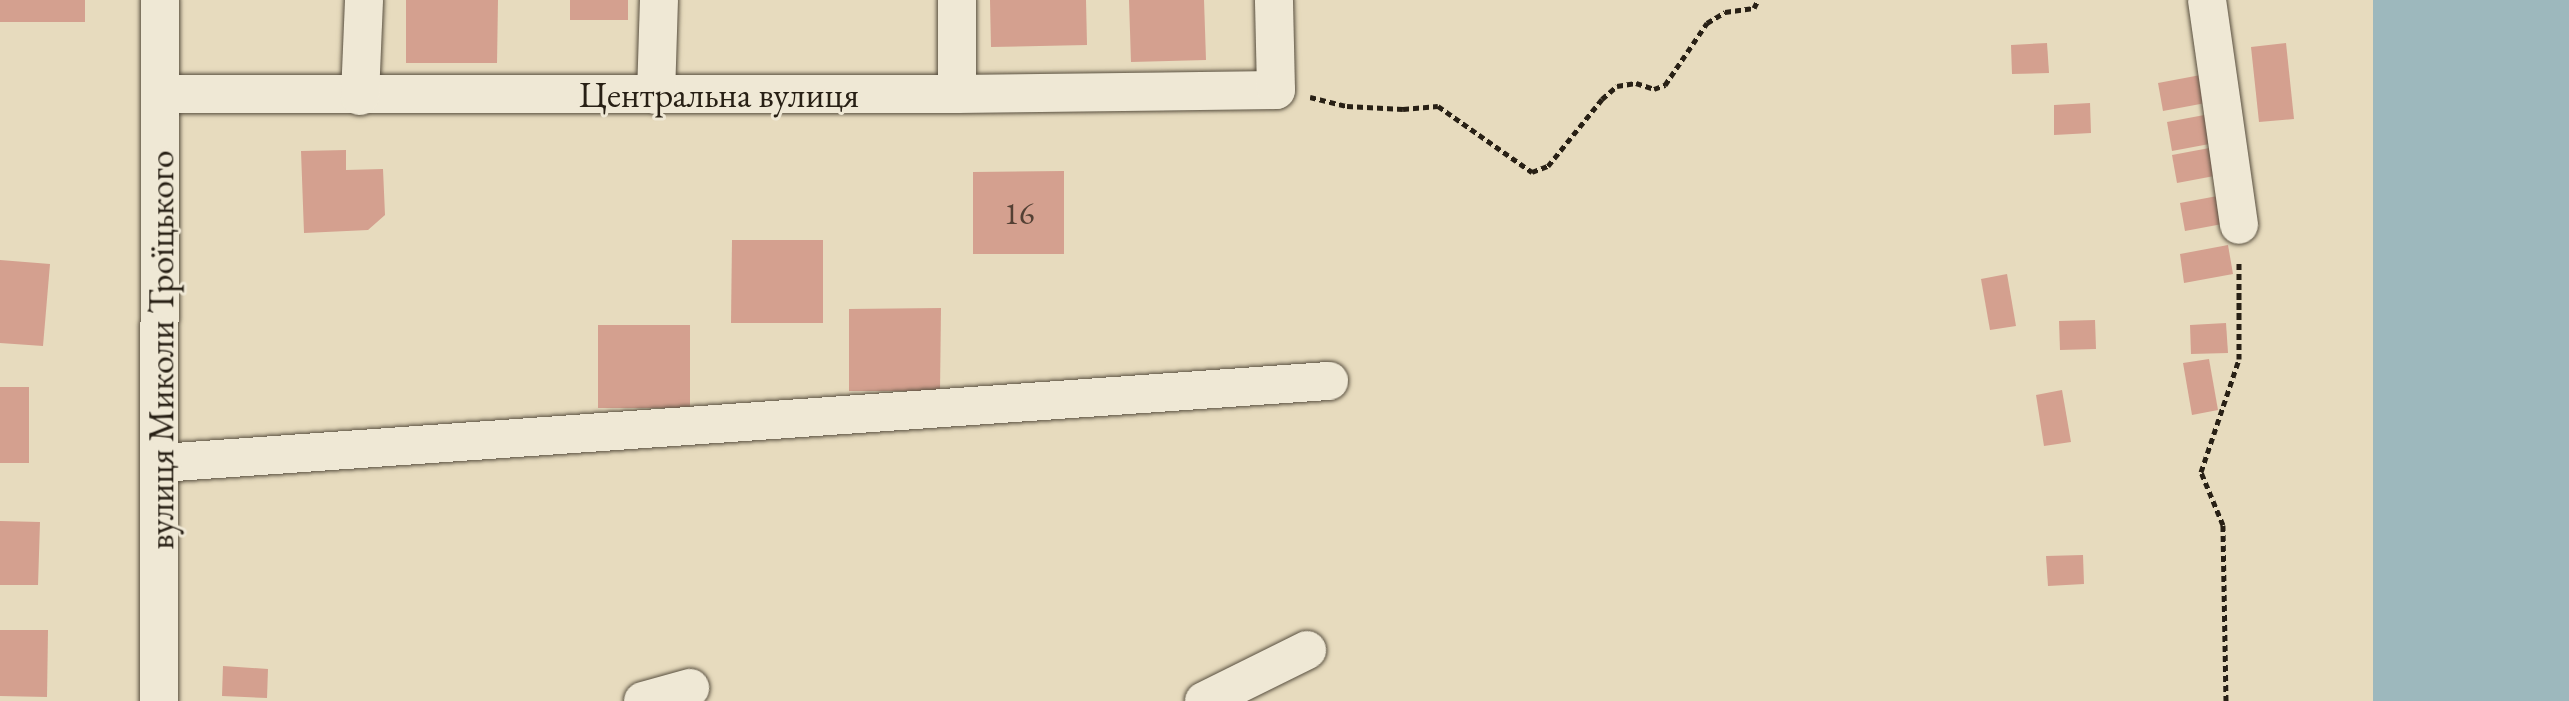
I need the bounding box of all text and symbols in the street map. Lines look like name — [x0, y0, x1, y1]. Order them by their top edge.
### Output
street label: Центральна вулиця — [579, 73, 859, 117]
street label: вулиця Миколи Троїцького — [139, 150, 183, 550]
house number: 16 — [1004, 194, 1034, 232]

